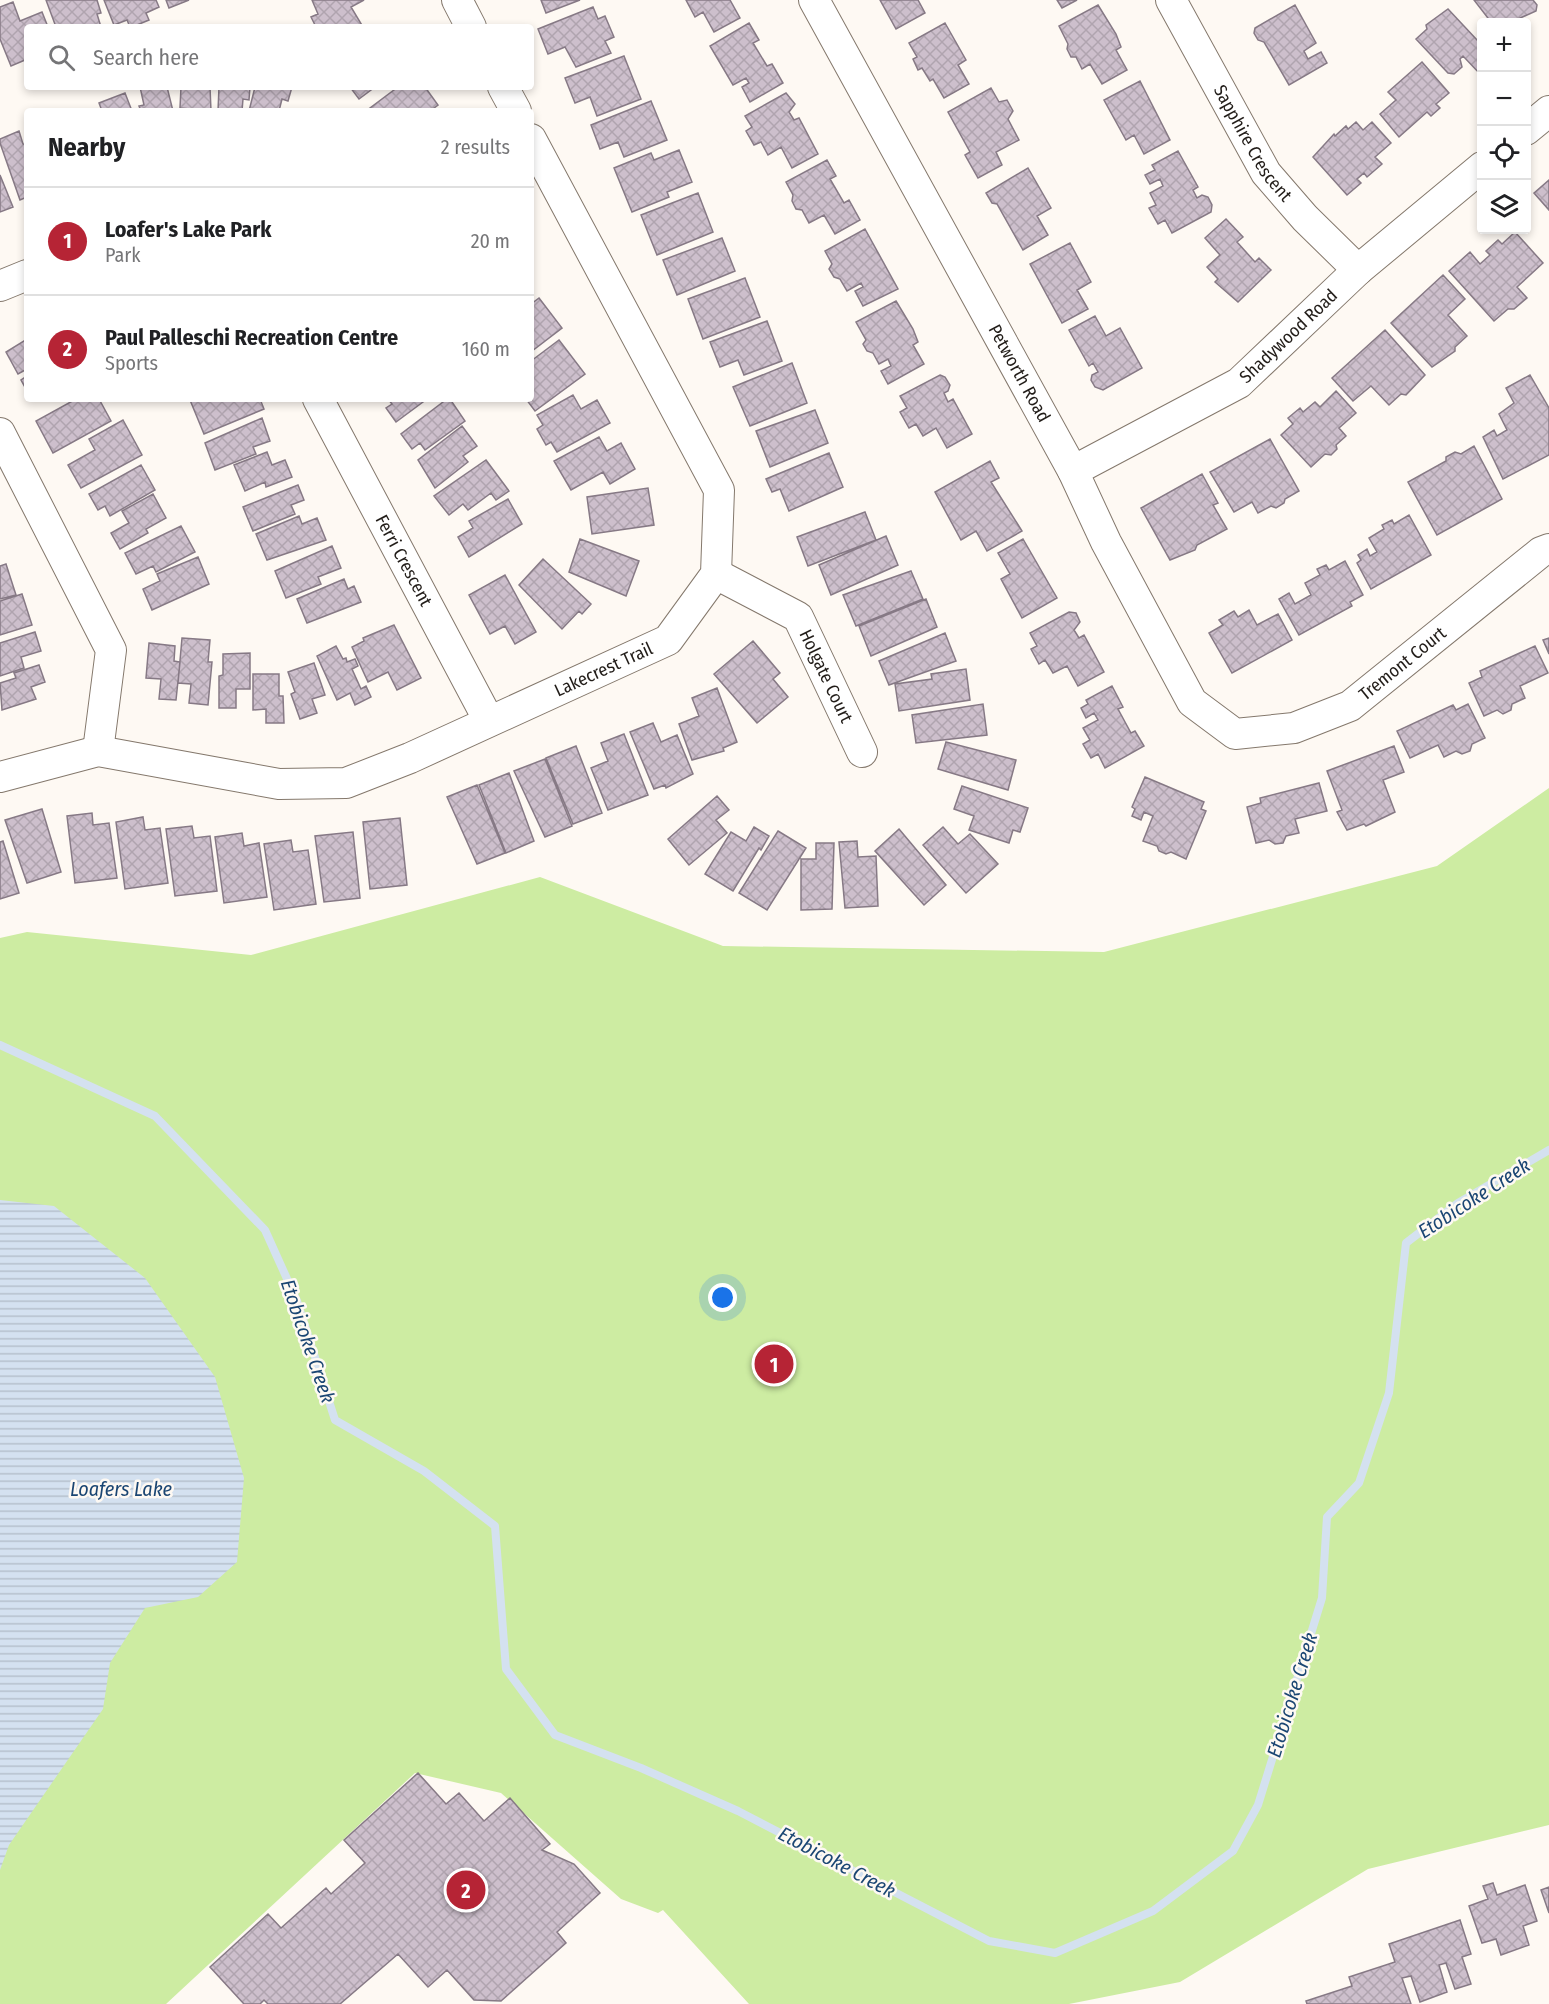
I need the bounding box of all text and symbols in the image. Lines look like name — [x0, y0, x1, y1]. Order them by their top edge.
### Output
map controls — [1477, 18, 1531, 234]
button: + — [1477, 18, 1531, 72]
search box — [24, 24, 534, 90]
icon: search — [45, 41, 78, 74]
text: Search here — [93, 44, 199, 71]
button: − — [1477, 72, 1531, 126]
street label: Sapphire Crescent — [1209, 81, 1297, 206]
button: locate — [1477, 126, 1531, 180]
text: Nearby — [48, 132, 125, 163]
text: 2 results — [441, 135, 510, 159]
button: layers — [1477, 180, 1531, 234]
text: Loafer's Lake Park — [105, 216, 271, 243]
text: 1 — [63, 229, 72, 253]
text: 20 m — [471, 229, 510, 253]
text: Park — [105, 243, 141, 267]
street label: Shadywood Road — [1235, 284, 1342, 388]
street label: Petworth Road — [984, 321, 1055, 426]
text: Paul Palleschi Recreation Centre — [105, 324, 398, 351]
text: 2 — [63, 337, 72, 361]
text: 160 m — [462, 337, 510, 361]
text: Sports — [105, 351, 158, 375]
street label: Ferri Crescent — [371, 511, 437, 610]
street label: Tremont Court — [1355, 622, 1451, 705]
street label: Holgate Court — [795, 626, 858, 726]
street label: Lakecrest Trail — [551, 637, 656, 701]
water label: Etobicoke Creek — [1413, 1153, 1535, 1243]
water label: Etobicoke Creek — [276, 1276, 340, 1406]
your location — [708, 1283, 737, 1312]
pin: 1 — [754, 1342, 794, 1386]
water label: Loafers Lake — [70, 1477, 173, 1501]
water label: Etobicoke Creek — [1262, 1630, 1322, 1760]
water label: Etobicoke Creek — [774, 1821, 900, 1903]
pin: 2 — [446, 1868, 486, 1912]

